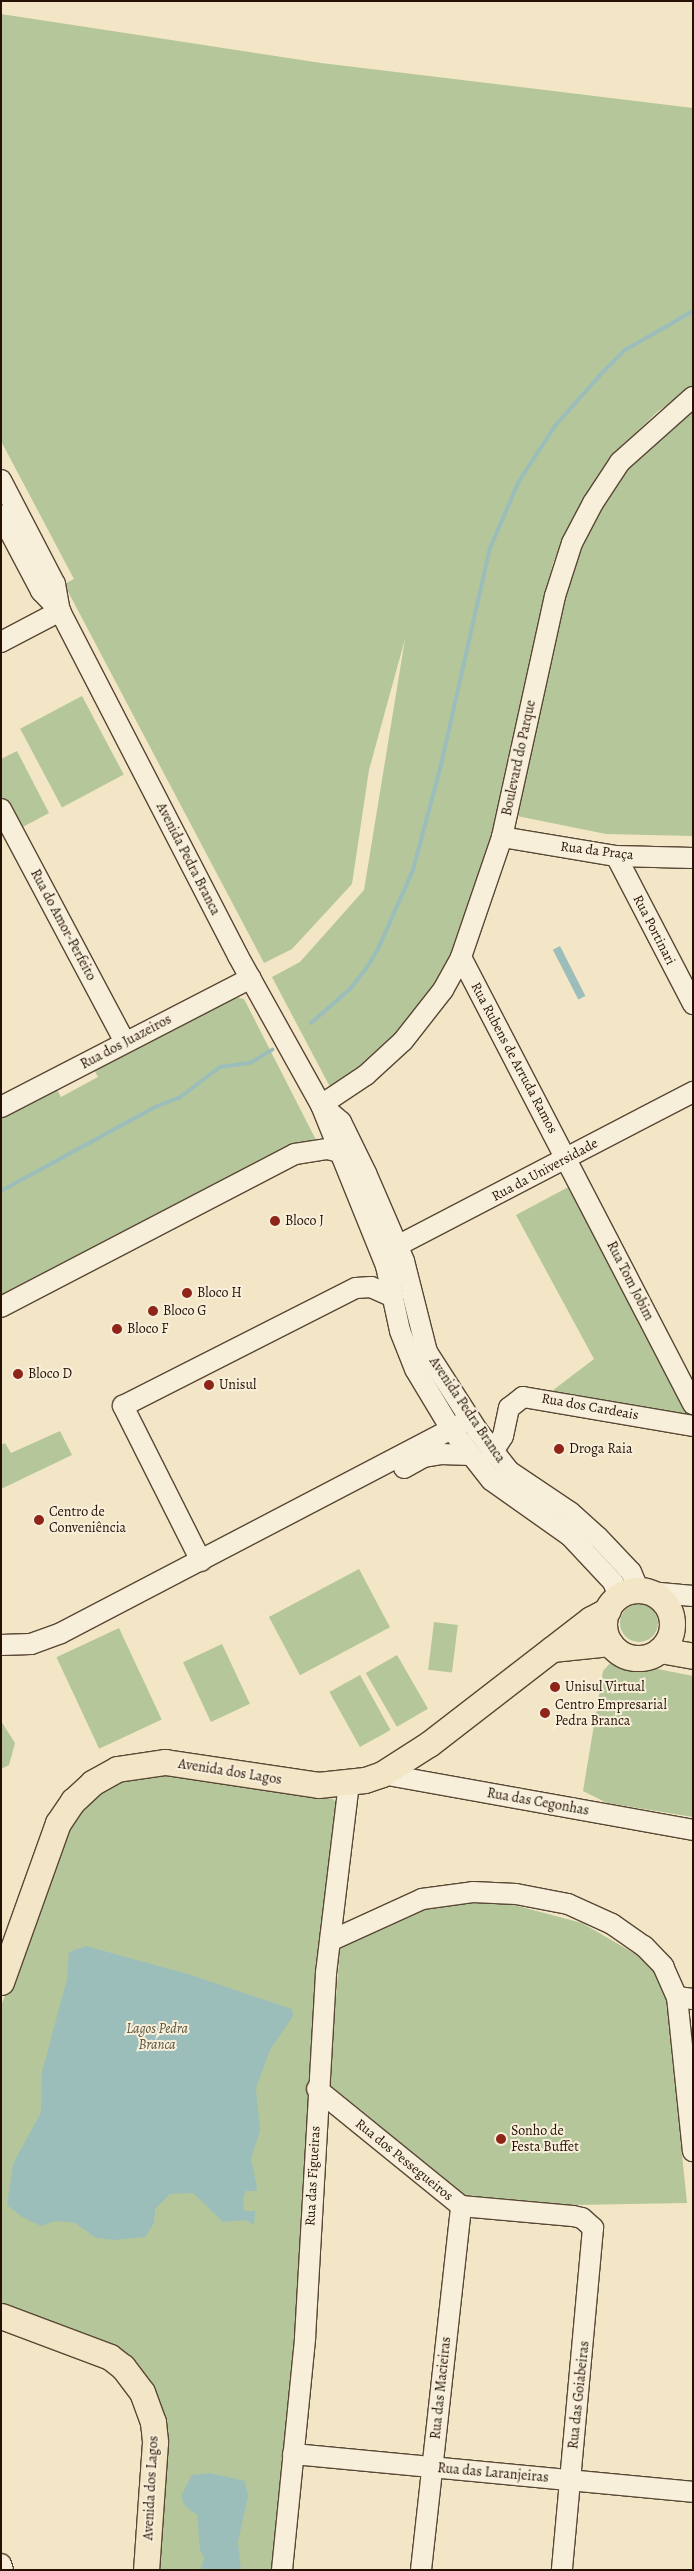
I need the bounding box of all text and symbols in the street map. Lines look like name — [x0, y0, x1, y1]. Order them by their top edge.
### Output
street label: Boulevard do Parque — [499, 699, 539, 817]
street label: Avenida Pedra Branca — [152, 800, 224, 918]
street label: Rua da Praça — [560, 838, 634, 864]
street label: Rua do Amor-Perfeito — [27, 866, 99, 984]
street label: Rua Portinari — [629, 892, 679, 968]
street label: Rua Rubens de Arruda Ramos — [467, 980, 561, 1136]
street label: Rua dos Juazeiros — [78, 1011, 174, 1073]
street label: Rua da Universidade — [489, 1135, 601, 1205]
place label: Bloco J — [285, 1213, 324, 1229]
marker: Bloco J — [269, 1215, 281, 1227]
street label: Rua Tom Jobim — [603, 1238, 657, 1324]
place label: Bloco H — [197, 1285, 242, 1301]
marker: Bloco H — [181, 1287, 193, 1299]
place label: Bloco G — [163, 1303, 207, 1319]
marker: Bloco G — [147, 1305, 159, 1317]
place label: Bloco F — [127, 1321, 168, 1337]
marker: Bloco F — [111, 1323, 123, 1335]
street label: Avenida Pedra Branca — [425, 1354, 509, 1466]
place label: Bloco D — [28, 1366, 72, 1382]
marker: Bloco D — [12, 1368, 24, 1380]
place label: Unisul — [219, 1377, 256, 1393]
marker: Unisul — [203, 1379, 215, 1391]
street label: Rua dos Cardeais — [540, 1390, 640, 1424]
place label: Droga Raia — [569, 1441, 632, 1457]
marker: Droga Raia — [553, 1443, 565, 1455]
place label: Centro de Conveniência — [49, 1504, 126, 1536]
marker: Centro de Conveniência — [33, 1514, 45, 1526]
place label: Unisul Virtual — [565, 1679, 645, 1695]
marker: Unisul Virtual — [549, 1681, 561, 1693]
place label: Centro Empresarial Pedra Branca — [555, 1697, 667, 1730]
marker: Centro Empresarial Pedra Branca — [539, 1707, 551, 1719]
street label: Avenida dos Lagos — [177, 1756, 283, 1788]
street label: Rua das Cegonhas — [486, 1785, 590, 1819]
park label: Lagos Pedra Branca — [126, 2021, 188, 2054]
street label: Rua dos Pessegueiros — [352, 2115, 456, 2205]
place label: Sonho de Festa Buffet — [511, 2123, 579, 2156]
street label: Rua das Figueiras — [302, 2125, 324, 2227]
marker: Sonho de Festa Buffet — [495, 2133, 507, 2145]
street label: Rua das Macieiras — [427, 2336, 455, 2440]
street label: Rua das Goiabeiras — [565, 2340, 593, 2450]
street label: Avenida dos Lagos — [140, 2435, 162, 2541]
street label: Rua das Laranjeiras — [437, 2460, 549, 2486]

